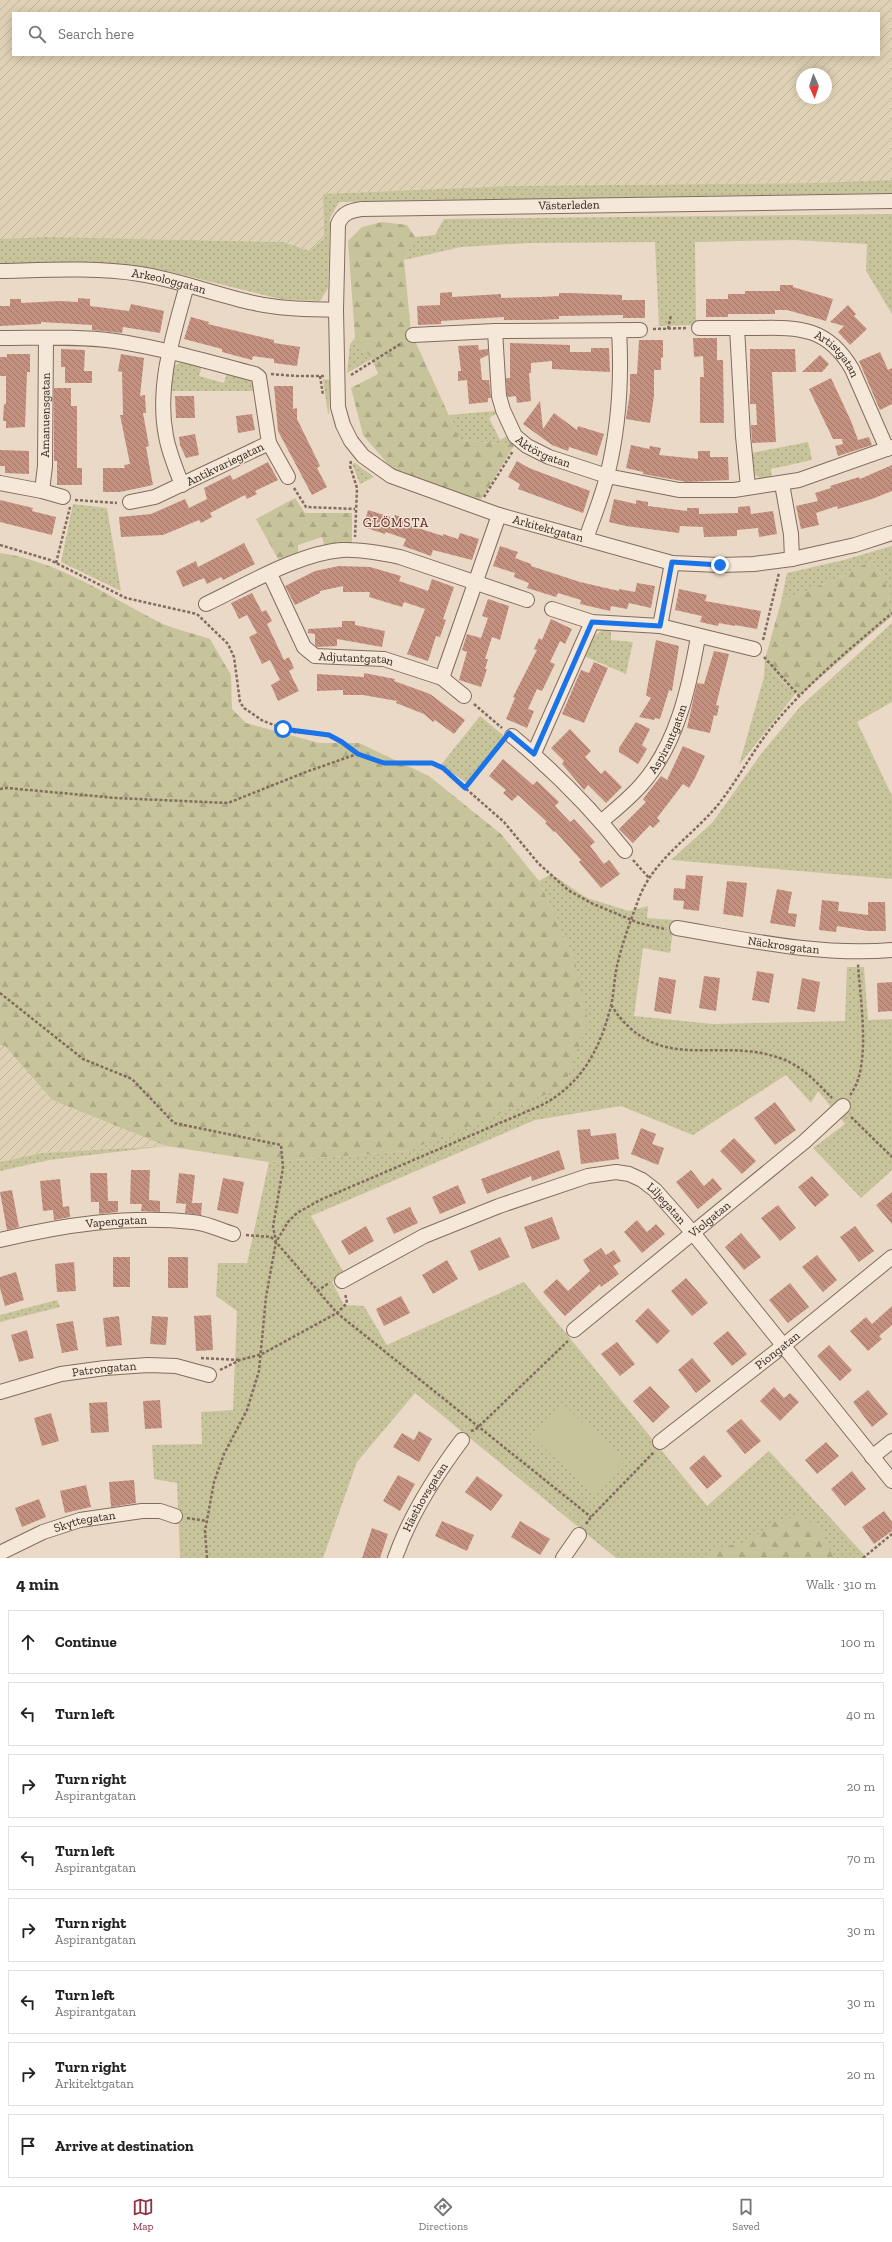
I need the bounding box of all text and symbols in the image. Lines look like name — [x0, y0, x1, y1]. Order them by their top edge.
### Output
search box — [12, 12, 880, 56]
icon: search — [26, 23, 48, 45]
text: Search here — [58, 25, 134, 43]
north arrow — [796, 68, 832, 104]
street label: Västerleden — [537, 197, 600, 213]
street label: Arkeologgatan — [131, 266, 208, 297]
street label: Artistgatan — [812, 328, 862, 380]
street label: Amanuensgatan — [38, 372, 53, 457]
street label: Aktörgatan — [513, 433, 572, 471]
street label: Antikvariegatan — [184, 439, 266, 489]
street label: Arkitektgatan — [511, 512, 585, 545]
district label: GLÖMSTA — [363, 515, 429, 530]
route end — [711, 556, 729, 574]
street label: Adjutantgatan — [318, 649, 396, 669]
street label: Aspirantgatan — [646, 703, 690, 776]
route start — [274, 720, 292, 738]
street label: Näckrosgatan — [747, 933, 820, 957]
street label: Liljegatan — [644, 1180, 689, 1227]
street label: Violgatan — [685, 1198, 733, 1241]
street label: Vapengatan — [84, 1213, 147, 1231]
street label: Piongatan — [752, 1328, 803, 1372]
street label: Patrongatan — [71, 1359, 137, 1379]
street label: Hästhovsgatan — [400, 1460, 451, 1534]
street label: Skyttegatan — [52, 1508, 116, 1535]
text: 4 min — [16, 1574, 59, 1594]
text: Walk · 310 m — [806, 1577, 876, 1592]
icon: ahead — [17, 1631, 39, 1653]
text: Continue — [55, 1633, 117, 1651]
text: 100 m — [841, 1635, 875, 1650]
icon: left — [17, 1703, 39, 1725]
text: Turn left — [55, 1705, 115, 1723]
text: 40 m — [846, 1707, 875, 1722]
text: Turn right — [55, 1770, 126, 1788]
icon: right — [17, 1775, 39, 1797]
text: 20 m — [847, 1779, 875, 1794]
text: Aspirantgatan — [55, 1788, 136, 1803]
text: Turn left — [55, 1842, 115, 1860]
icon: left — [17, 1847, 39, 1869]
text: 70 m — [847, 1851, 875, 1866]
text: Aspirantgatan — [55, 1860, 136, 1875]
text: Turn right — [55, 1914, 126, 1932]
icon: right — [17, 1919, 39, 1941]
text: 30 m — [847, 1923, 875, 1938]
text: Aspirantgatan — [55, 1932, 136, 1947]
text: Turn left — [55, 1986, 115, 2004]
icon: left — [17, 1991, 39, 2013]
text: 30 m — [847, 1995, 875, 2010]
text: Aspirantgatan — [55, 2004, 136, 2019]
text: Turn right — [55, 2058, 126, 2076]
icon: right — [17, 2063, 39, 2085]
text: 20 m — [847, 2067, 875, 2082]
text: Arkitektgatan — [55, 2076, 134, 2091]
icon: arrive — [17, 2135, 39, 2157]
text: Arrive at destination — [55, 2137, 194, 2155]
tab: Map — [132, 2196, 154, 2233]
tab: Directions — [418, 2196, 468, 2233]
tab: Saved — [732, 2196, 760, 2233]

